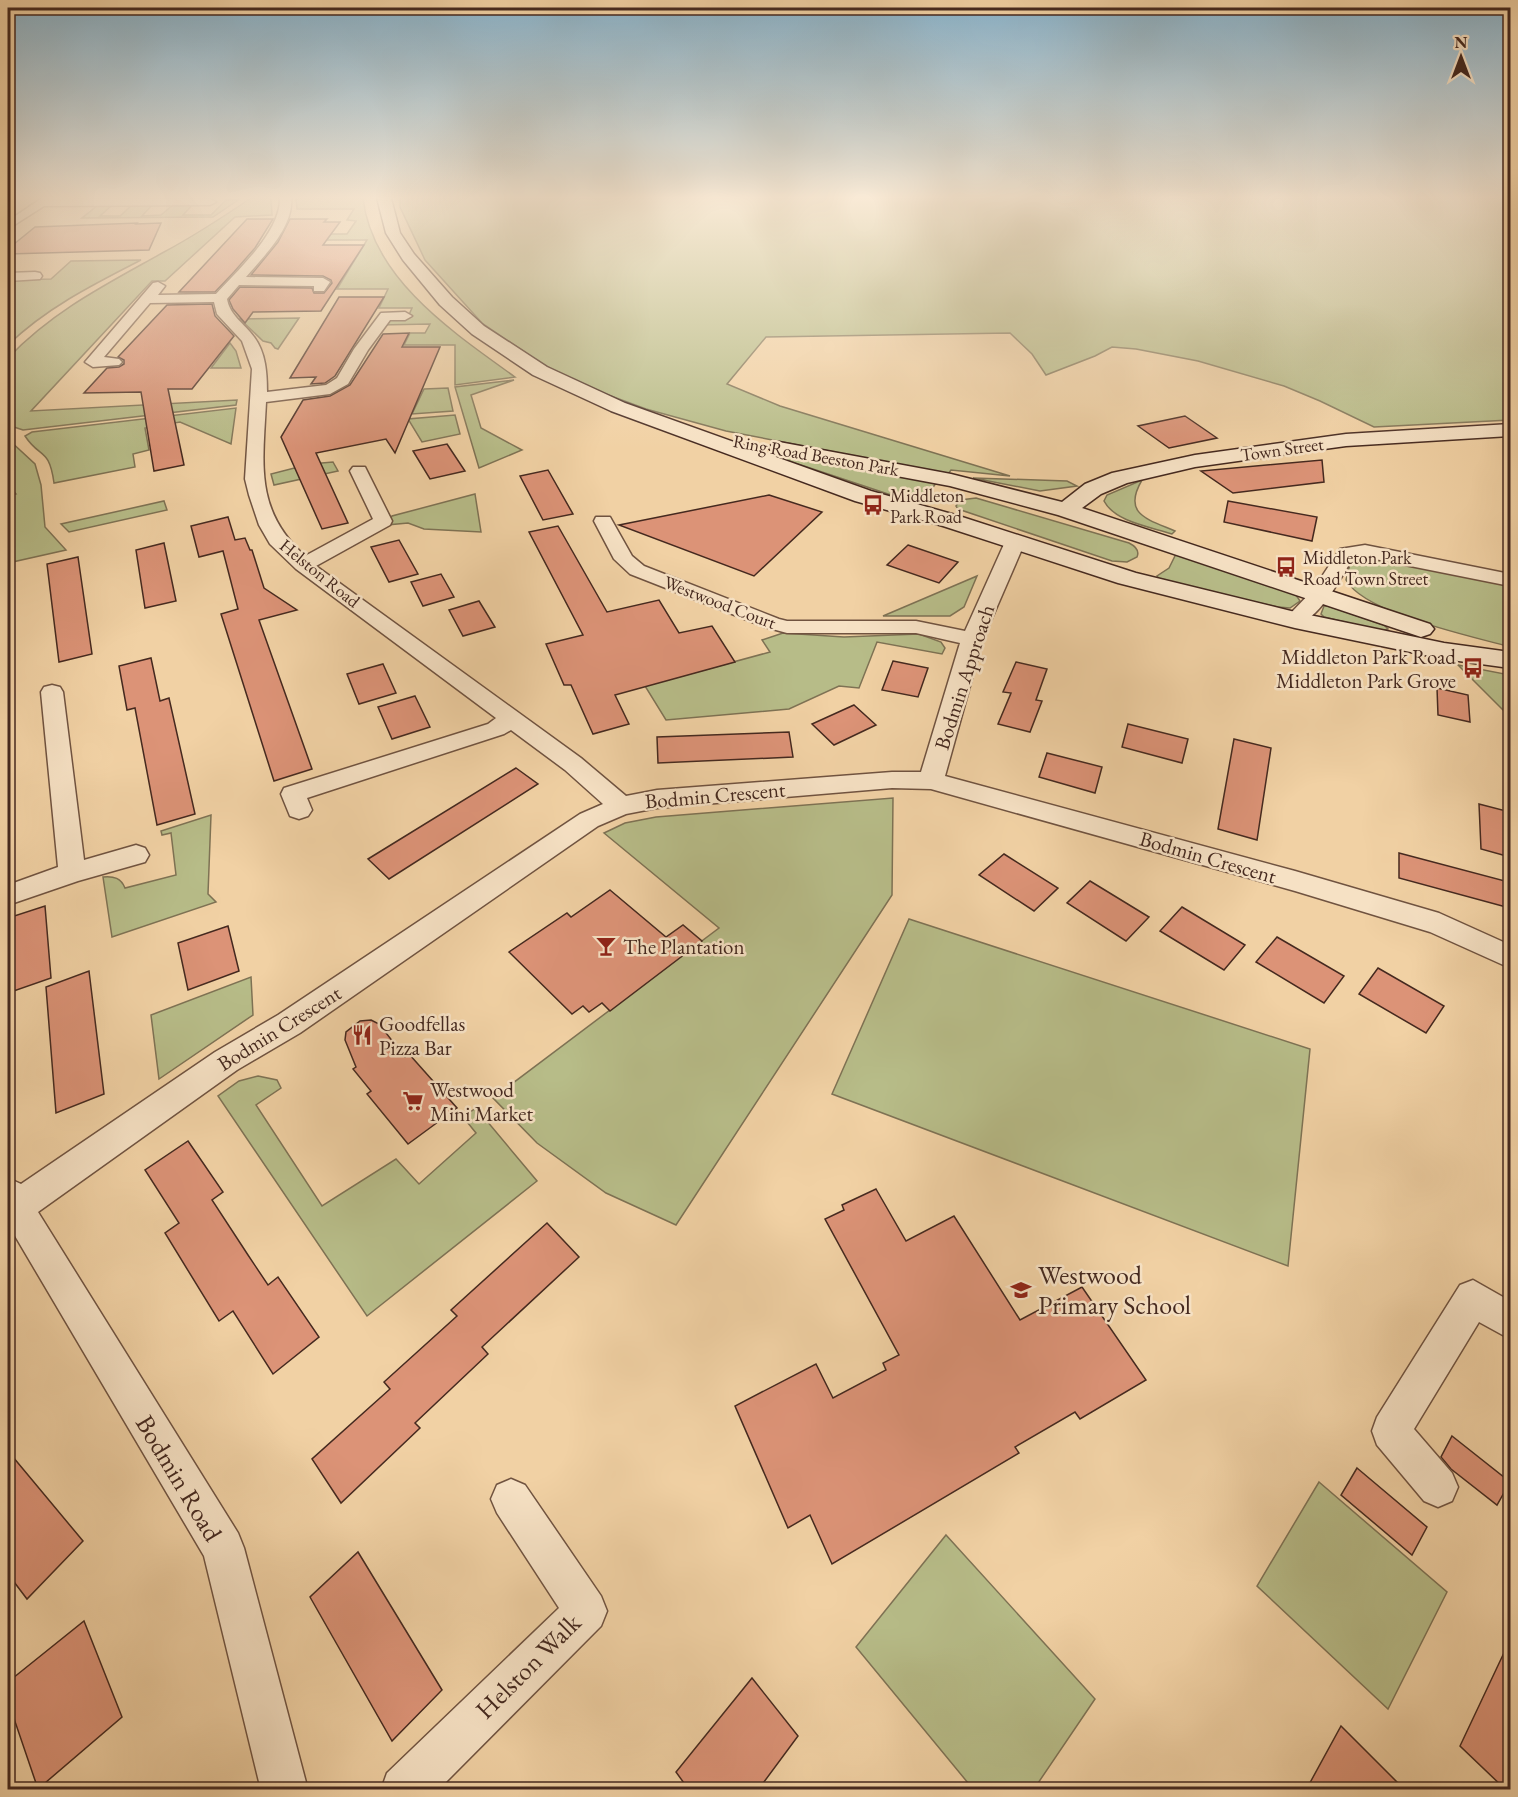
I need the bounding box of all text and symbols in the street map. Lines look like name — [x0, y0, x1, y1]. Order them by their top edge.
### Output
north arrow — [1431, 27, 1491, 87]
text: N — [1455, 32, 1468, 53]
street label: Ring Road Beeston Park — [731, 429, 901, 481]
street label: Town Street — [1239, 432, 1325, 466]
place label: Middleton Park Road — [890, 484, 965, 528]
bus stop icon: Middleton Park Road — [861, 493, 885, 517]
street label: Helston Road — [275, 534, 366, 613]
place label: Middleton Park Road Town Street — [1303, 546, 1428, 590]
bus stop icon: Middleton Park Road Town Street — [1274, 555, 1298, 579]
street label: Westwood Court — [661, 570, 780, 634]
street label: Bodmin Approach — [928, 601, 1000, 753]
place label: Middleton Park Road Middleton Park Grove — [1276, 643, 1456, 694]
bus stop icon: Middleton Park Road Middleton Park Grove — [1461, 656, 1485, 680]
street label: Bodmin Crescent — [644, 775, 787, 815]
street label: Bodmin Crescent — [1137, 825, 1280, 890]
place label: The Plantation — [623, 933, 745, 960]
bar icon: The Plantation — [594, 934, 618, 958]
street label: Bodmin Crescent — [212, 979, 346, 1077]
place label: Goodfellas Pizza Bar — [379, 1010, 466, 1061]
restaurant icon: Goodfellas Pizza Bar — [350, 1023, 374, 1047]
place label: Westwood Mini Market — [430, 1076, 533, 1127]
supermarket icon: Westwood Mini Market — [401, 1089, 425, 1113]
place label: Westwood Primary School — [1038, 1258, 1191, 1322]
school or university icon: Westwood Primary School — [1009, 1278, 1033, 1302]
street label: Bodmin Road — [128, 1409, 230, 1548]
street label: Helston Walk — [468, 1605, 589, 1726]

